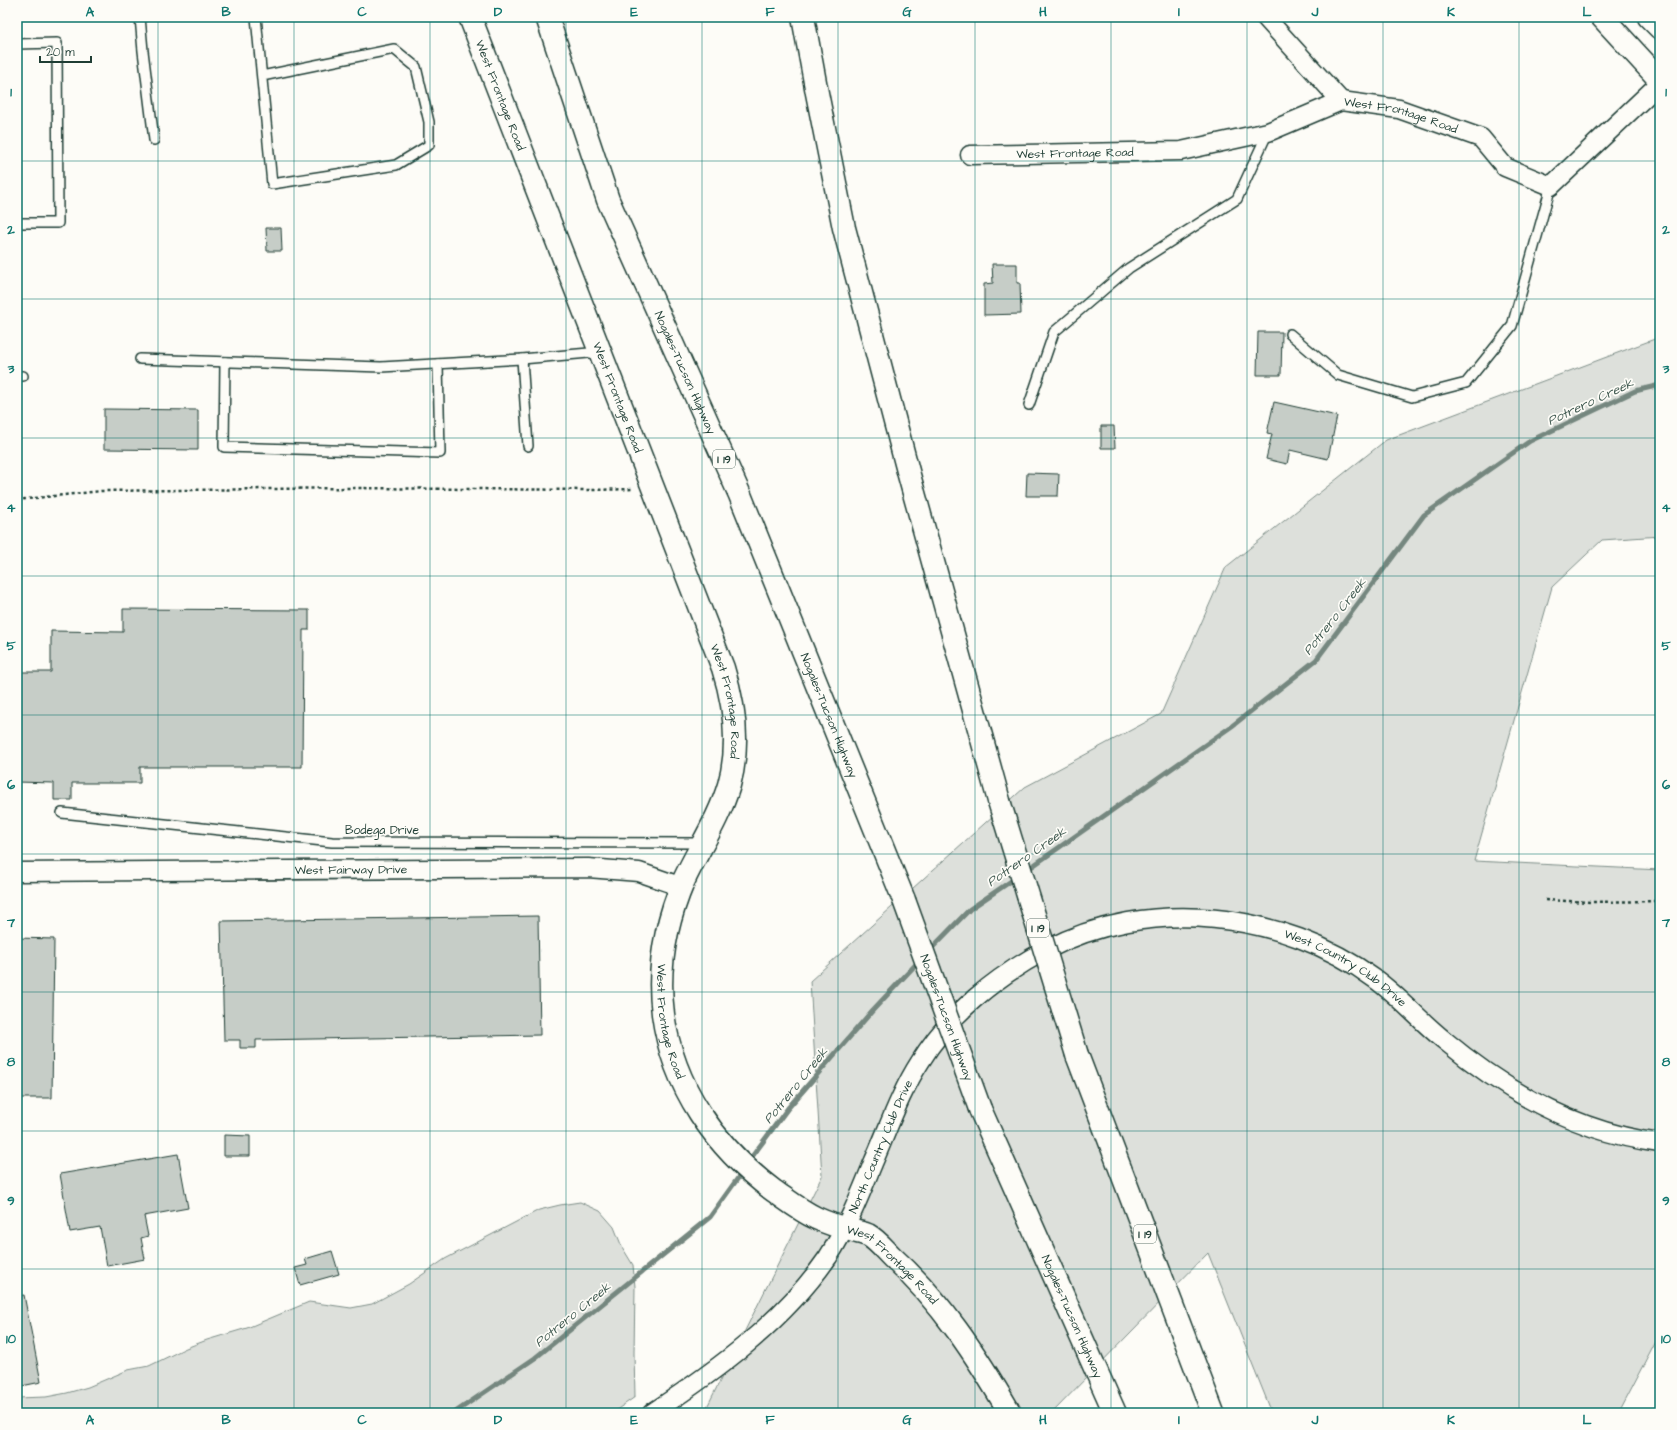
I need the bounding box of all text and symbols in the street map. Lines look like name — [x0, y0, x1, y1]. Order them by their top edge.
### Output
text: A — [86, 3, 95, 21]
text: B — [221, 3, 231, 21]
text: C — [357, 3, 367, 21]
text: D — [494, 3, 503, 21]
text: E — [630, 3, 638, 21]
text: F — [765, 3, 775, 21]
text: G — [902, 3, 912, 21]
text: H — [1039, 3, 1047, 21]
text: I — [1178, 3, 1180, 21]
text: J — [1311, 3, 1319, 21]
text: K — [1447, 3, 1455, 21]
text: L — [1582, 3, 1592, 21]
scale bar — [40, 38, 91, 64]
street label: West Frontage Road — [471, 38, 529, 153]
text: 20 m — [46, 44, 75, 61]
text: 1 — [10, 83, 12, 101]
text: 1 — [1665, 83, 1667, 101]
street label: West Frontage Road — [1343, 93, 1460, 138]
street label: West Frontage Road — [1016, 144, 1134, 163]
text: 2 — [6, 221, 15, 239]
text: 2 — [1661, 221, 1670, 239]
street label: Nogales–Tucson Highway — [650, 309, 720, 438]
street label: West Frontage Road — [588, 340, 646, 455]
text: 3 — [7, 360, 15, 378]
text: 3 — [1662, 360, 1670, 378]
water label: Potrero Creek — [1544, 374, 1637, 430]
road number: I 19 — [713, 450, 735, 468]
text: 4 — [7, 499, 16, 517]
text: 4 — [1662, 499, 1671, 517]
water label: Potrero Creek — [1299, 574, 1371, 659]
text: 5 — [6, 637, 16, 655]
text: 5 — [1661, 637, 1671, 655]
street label: West Frontage Road — [706, 642, 743, 760]
street label: Nogales–Tucson Highway — [796, 651, 862, 781]
text: 6 — [7, 776, 16, 794]
text: 6 — [1662, 776, 1671, 794]
street label: Bodega Drive — [345, 822, 419, 840]
water label: Potrero Creek — [983, 822, 1071, 891]
street label: West Fairway Drive — [295, 861, 408, 880]
text: 7 — [6, 914, 16, 932]
text: 7 — [1661, 914, 1671, 932]
road number: I 19 — [1027, 919, 1049, 937]
street label: West Country Club Drive — [1282, 926, 1411, 1011]
street label: Nogales–Tucson Highway — [916, 952, 977, 1084]
street label: West Frontage Road — [652, 963, 688, 1082]
water label: Potrero Creek — [759, 1043, 833, 1128]
text: 8 — [7, 1053, 16, 1071]
text: 8 — [1662, 1053, 1671, 1071]
street label: North Country Club Drive — [845, 1077, 917, 1216]
text: 9 — [7, 1192, 15, 1210]
text: 9 — [1662, 1192, 1670, 1210]
street label: West Frontage Road — [844, 1221, 942, 1308]
road number: I 19 — [1134, 1225, 1156, 1243]
street label: Nogales–Tucson Highway — [1037, 1252, 1107, 1382]
water label: Potrero Creek — [531, 1278, 615, 1351]
text: 10 — [6, 1330, 17, 1348]
text: 10 — [1661, 1330, 1672, 1348]
text: A — [86, 1411, 95, 1429]
text: B — [221, 1411, 231, 1429]
text: C — [357, 1411, 367, 1429]
text: D — [494, 1411, 503, 1429]
text: E — [630, 1411, 638, 1429]
text: F — [765, 1411, 775, 1429]
text: G — [902, 1411, 912, 1429]
text: H — [1039, 1411, 1047, 1429]
text: I — [1178, 1411, 1180, 1429]
text: J — [1311, 1411, 1319, 1429]
text: K — [1447, 1411, 1455, 1429]
text: L — [1582, 1411, 1592, 1429]

